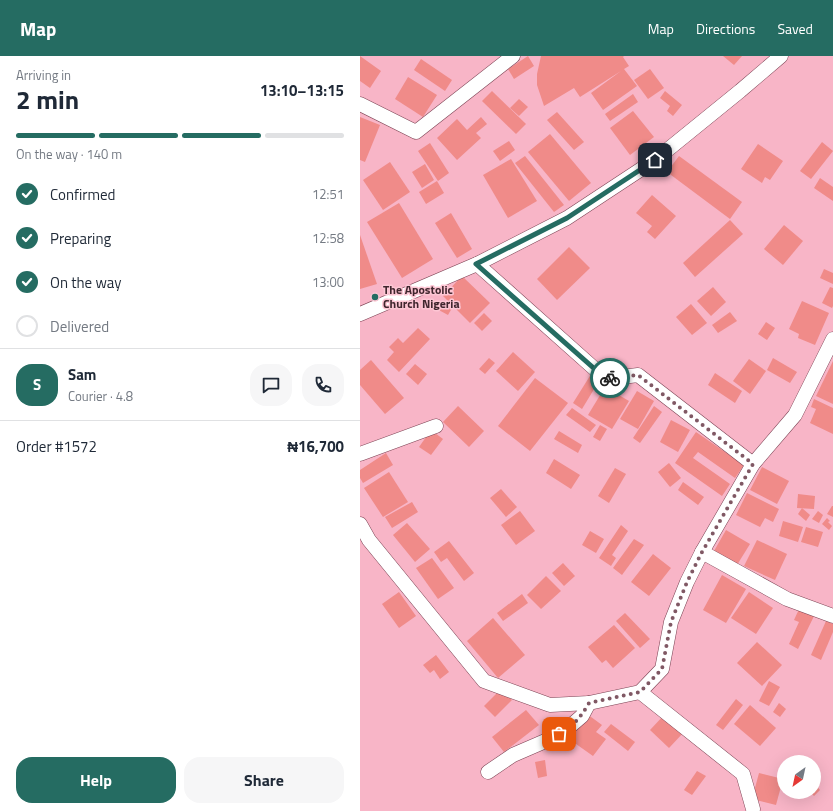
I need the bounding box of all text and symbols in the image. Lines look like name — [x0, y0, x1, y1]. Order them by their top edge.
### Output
text: Map — [20, 14, 56, 43]
text: Map — [648, 18, 674, 39]
text: Directions — [696, 18, 755, 39]
text: Saved — [777, 18, 813, 39]
text: Arriving in — [16, 65, 71, 85]
text: 13:10–13:15 — [260, 79, 344, 102]
text: 2 min — [16, 80, 79, 119]
pin — [638, 143, 672, 177]
text: On the way · 140 m — [16, 144, 122, 164]
icon: home — [644, 149, 666, 171]
icon: check — [16, 183, 38, 205]
text: Confirmed — [50, 183, 115, 206]
text: 12:51 — [312, 184, 344, 204]
icon: check — [16, 227, 38, 249]
text: Preparing — [50, 227, 111, 250]
text: 12:58 — [312, 228, 344, 248]
icon: check — [16, 271, 38, 293]
text: On the way — [50, 271, 122, 294]
text: 13:00 — [312, 272, 344, 292]
place label: The Apostolic Church Nigeria — [383, 280, 460, 313]
marker: The Apostolic Church Nigeria — [370, 292, 380, 302]
text: Delivered — [50, 315, 109, 338]
courier — [590, 358, 630, 398]
text: Sam — [68, 363, 96, 386]
button: chat — [250, 364, 292, 406]
button: phone — [302, 364, 344, 406]
icon: bike — [599, 367, 621, 389]
text: S — [33, 373, 41, 396]
text: Courier · 4.8 — [68, 386, 133, 406]
text: Order #1572 — [16, 435, 97, 458]
text: ₦16,700 — [287, 435, 344, 458]
pin — [542, 717, 576, 751]
icon: bag — [548, 723, 570, 745]
north arrow — [777, 755, 821, 799]
map controls — [777, 755, 821, 799]
button: Help — [16, 757, 176, 803]
button: Share — [184, 757, 344, 803]

